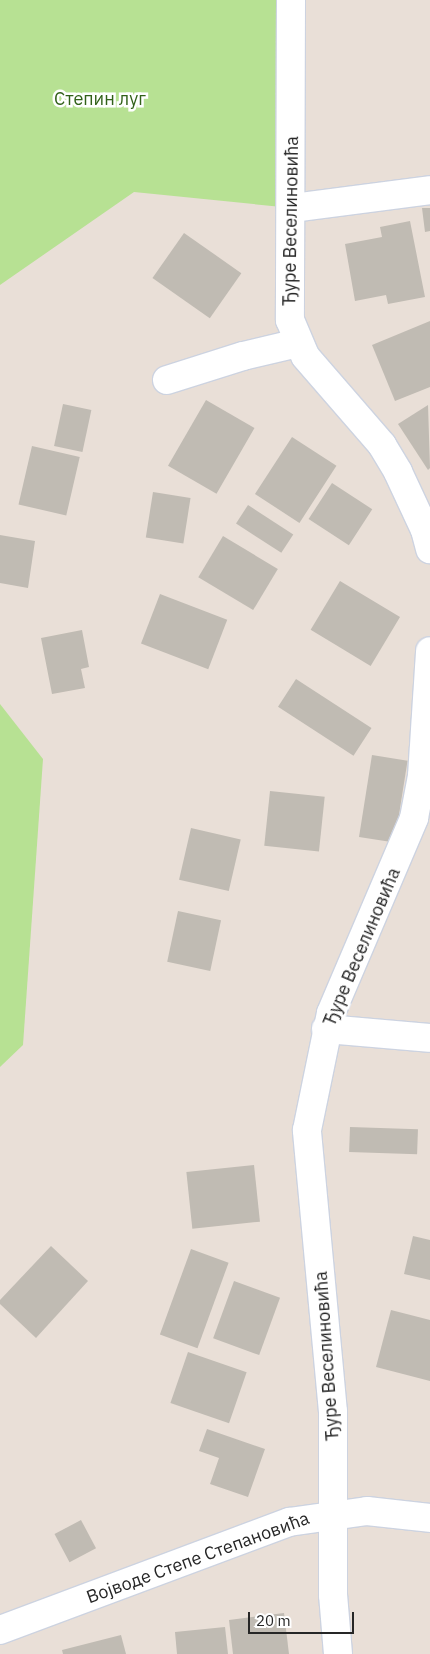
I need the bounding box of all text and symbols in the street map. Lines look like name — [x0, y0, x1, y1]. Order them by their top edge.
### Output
park label: Степин луг — [54, 88, 146, 110]
street label: Ђуре Веселиновића — [279, 136, 303, 306]
street label: Ђуре Веселиновића — [319, 865, 405, 1029]
street label: Ђуре Веселиновића — [310, 1271, 344, 1441]
street label: Војводе Степе Степановића — [84, 1508, 312, 1608]
scale bar — [250, 1602, 356, 1634]
text: 20 m — [256, 1611, 291, 1630]

